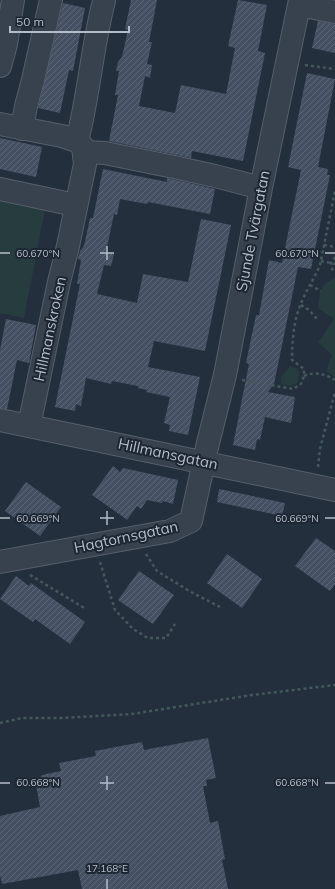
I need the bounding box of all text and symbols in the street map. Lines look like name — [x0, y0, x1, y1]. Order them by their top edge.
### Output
scale bar — [10, 8, 129, 34]
text: 50 m — [16, 14, 44, 29]
street label: Sjunde Tvärgatan — [231, 169, 274, 293]
text: 60.670°N — [16, 247, 60, 260]
text: 60.670°N — [275, 247, 319, 260]
street label: Hillmanskroken — [29, 275, 70, 383]
street label: Hillmansgatan — [116, 434, 220, 473]
text: 60.669°N — [16, 512, 60, 525]
text: 60.669°N — [275, 512, 319, 525]
street label: Hagtornsgatan — [72, 516, 180, 557]
text: 60.668°N — [16, 776, 60, 789]
text: 60.668°N — [275, 776, 319, 789]
text: 17.168°E — [86, 862, 128, 875]

